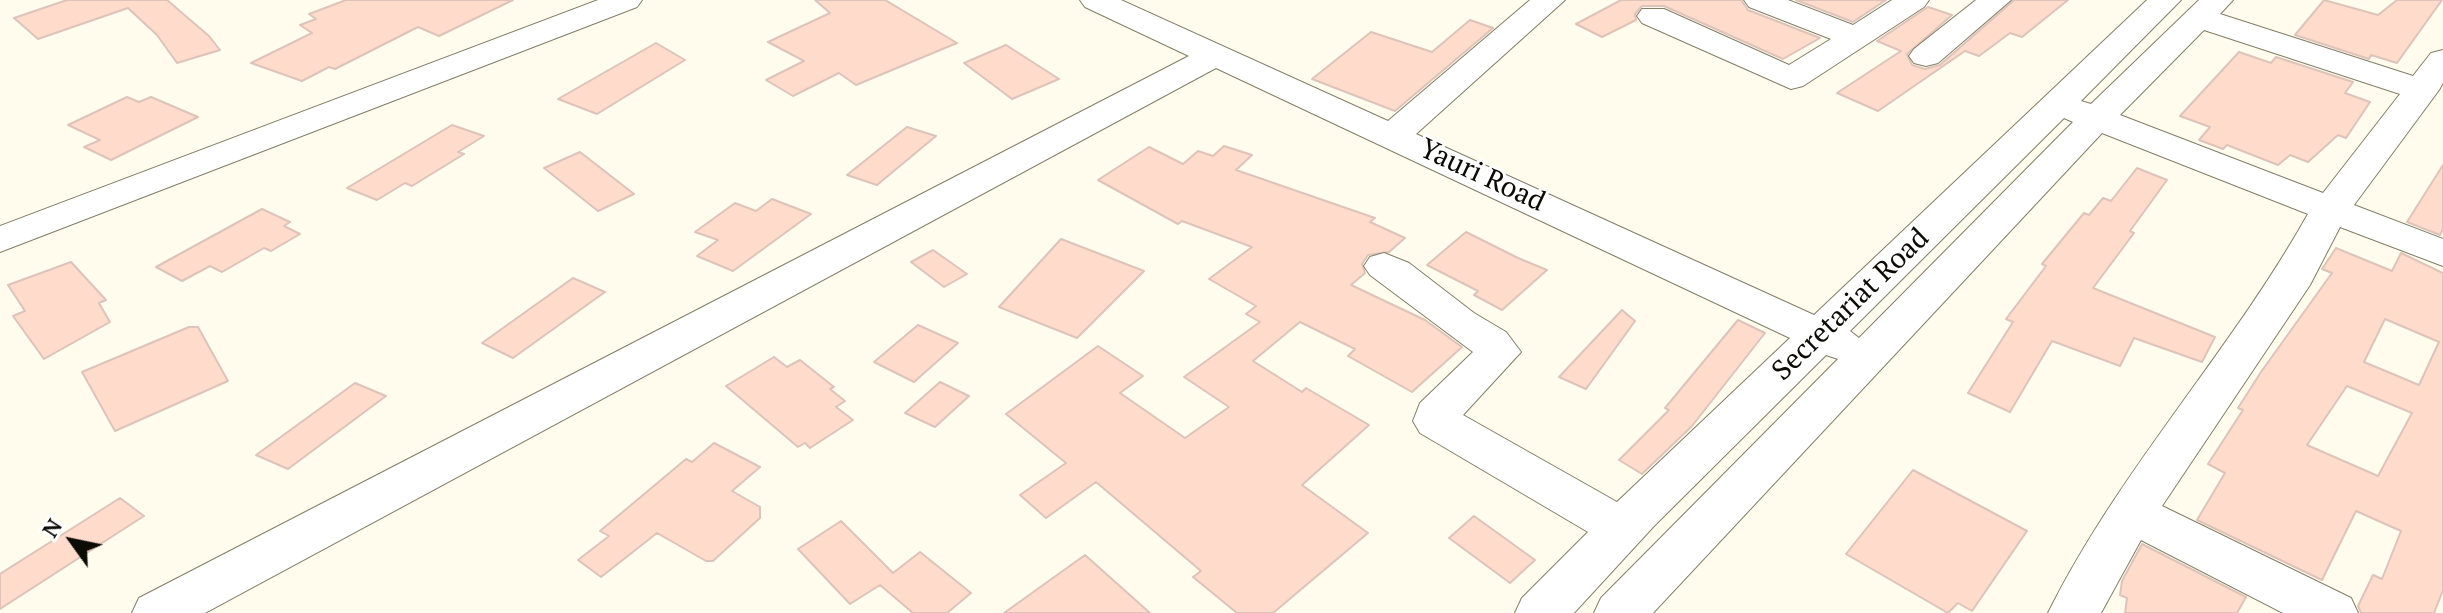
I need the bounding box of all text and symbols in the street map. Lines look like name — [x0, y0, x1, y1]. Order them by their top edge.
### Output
street label: Yauri Road — [1414, 132, 1550, 220]
street label: Secretariat Road — [1766, 222, 1936, 388]
north arrow — [32, 501, 112, 581]
text: N — [35, 513, 68, 543]

